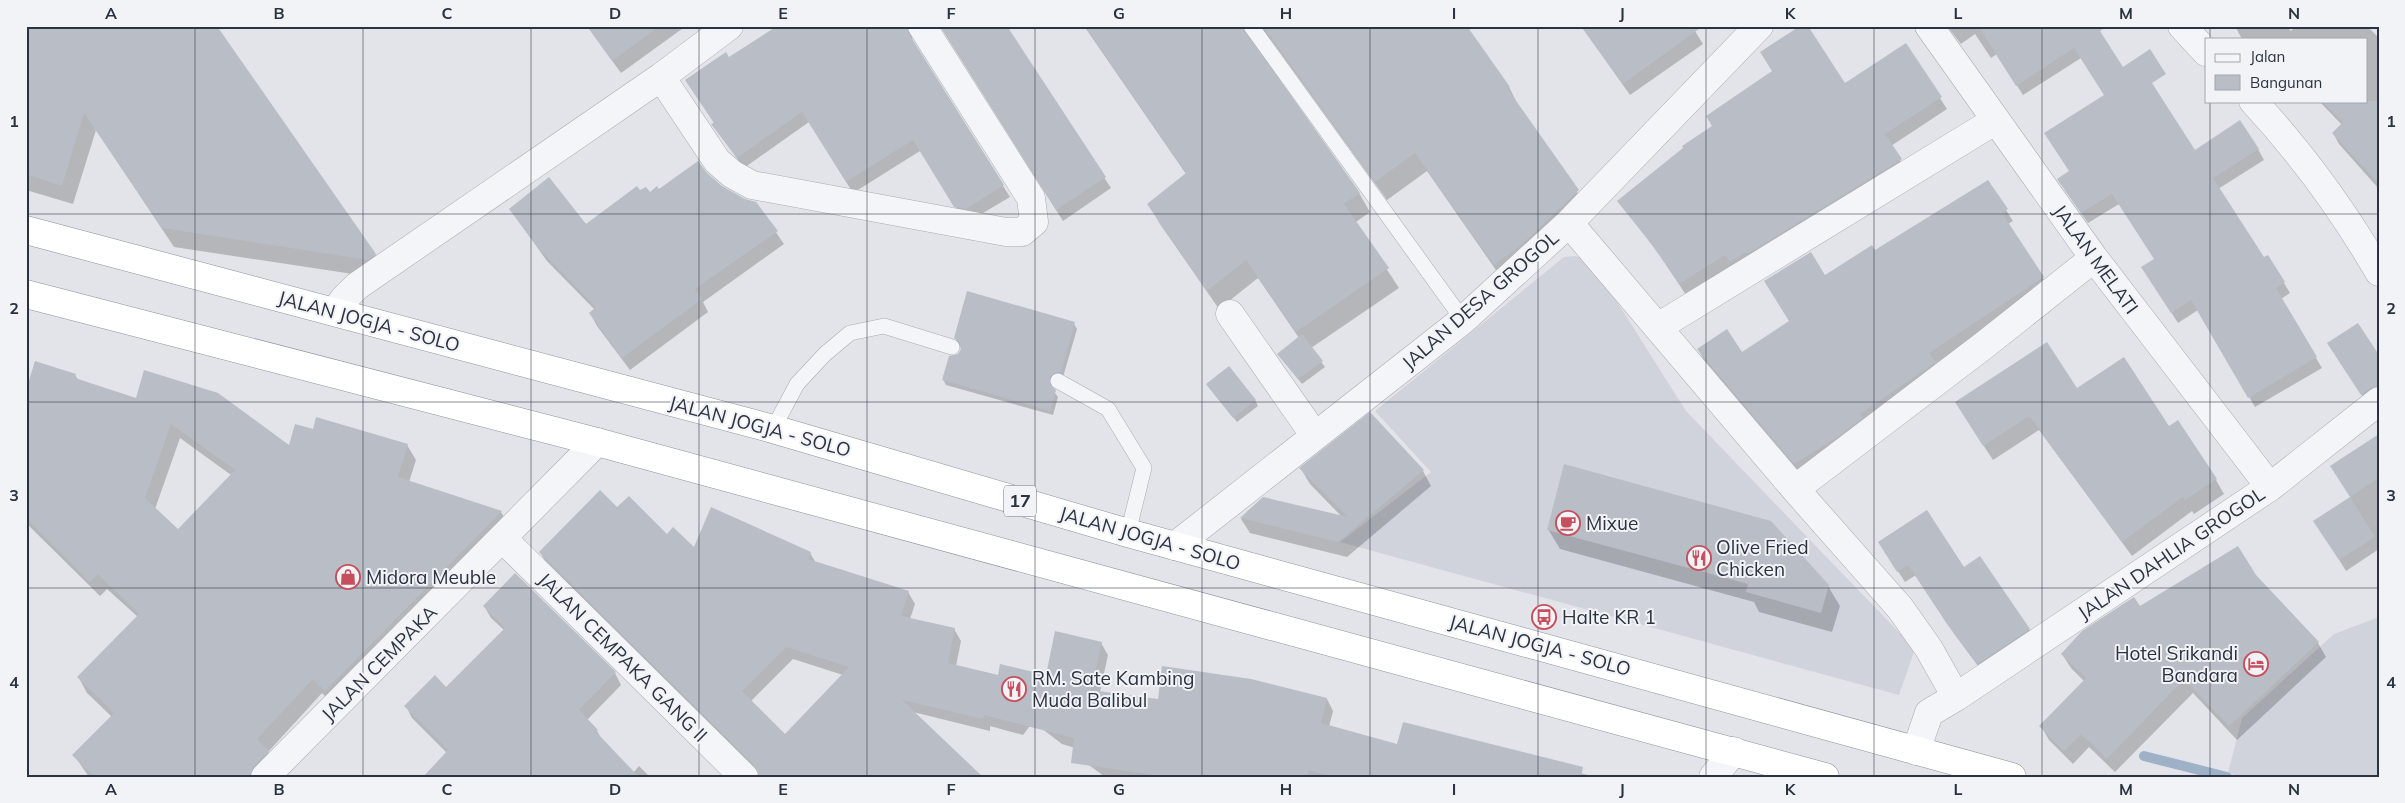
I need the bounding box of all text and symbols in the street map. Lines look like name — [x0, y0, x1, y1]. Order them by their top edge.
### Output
text: A — [105, 3, 117, 23]
text: B — [273, 3, 285, 23]
text: C — [442, 3, 453, 23]
text: D — [609, 3, 621, 23]
text: E — [778, 3, 788, 23]
text: F — [946, 3, 956, 23]
text: G — [1113, 3, 1125, 23]
text: H — [1280, 3, 1292, 23]
text: I — [1452, 3, 1456, 23]
text: J — [1619, 3, 1625, 23]
text: K — [1785, 3, 1797, 23]
text: L — [1954, 3, 1963, 23]
text: M — [2119, 3, 2133, 23]
text: N — [2288, 3, 2300, 23]
legend — [2205, 38, 2368, 102]
text: Jalan — [2250, 47, 2285, 66]
text: Bangunan — [2250, 73, 2322, 92]
text: 1 — [9, 111, 19, 131]
text: 1 — [2386, 111, 2396, 131]
street label: JALAN MELATI — [2048, 199, 2144, 319]
street label: JALAN DESA GROGOL — [1397, 225, 1564, 375]
street label: JALAN JOGJA - SOLO — [275, 285, 463, 357]
text: 2 — [9, 298, 19, 318]
text: 2 — [2386, 298, 2396, 318]
street label: JALAN JOGJA - SOLO — [666, 390, 854, 462]
street label: JALAN DAHLIA GROGOL — [2073, 481, 2270, 625]
text: 3 — [9, 485, 19, 505]
text: 3 — [2386, 485, 2396, 505]
road number: 17 — [1004, 486, 1036, 516]
street label: JALAN JOGJA - SOLO — [1057, 501, 1243, 575]
cafe icon: Mixue — [1555, 510, 1581, 536]
place label: Mixue — [1586, 511, 1638, 535]
place label: Olive Fried Chicken — [1716, 535, 1809, 581]
restaurant icon: Olive Fried Chicken — [1686, 545, 1712, 571]
shop icon: Midora Meuble — [335, 564, 361, 590]
place label: Midora Meuble — [366, 565, 496, 589]
street label: JALAN CEMPAKA GANG II — [533, 567, 713, 747]
street label: JALAN CEMPAKA — [316, 600, 442, 726]
bus stop icon: Halte KR 1 — [1531, 604, 1557, 630]
place label: Halte KR 1 — [1562, 605, 1656, 629]
street label: JALAN JOGJA - SOLO — [1446, 609, 1634, 681]
place label: Hotel Srikandi Bandara — [2115, 641, 2238, 687]
hotel icon: Hotel Srikandi Bandara — [2243, 651, 2269, 677]
place label: RM. Sate Kambing Muda Balibul — [1032, 666, 1194, 712]
text: 4 — [9, 672, 19, 692]
text: 4 — [2386, 672, 2396, 692]
restaurant icon: RM. Sate Kambing Muda Balibul — [1001, 676, 1027, 702]
text: A — [105, 779, 117, 799]
text: B — [273, 779, 285, 799]
text: C — [442, 779, 453, 799]
text: D — [609, 779, 621, 799]
text: E — [778, 779, 788, 799]
text: F — [946, 779, 956, 799]
text: G — [1113, 779, 1125, 799]
text: H — [1280, 779, 1292, 799]
text: I — [1452, 779, 1456, 799]
text: J — [1619, 779, 1625, 799]
text: K — [1785, 779, 1797, 799]
text: L — [1954, 779, 1963, 799]
text: M — [2119, 779, 2133, 799]
text: N — [2288, 779, 2300, 799]

